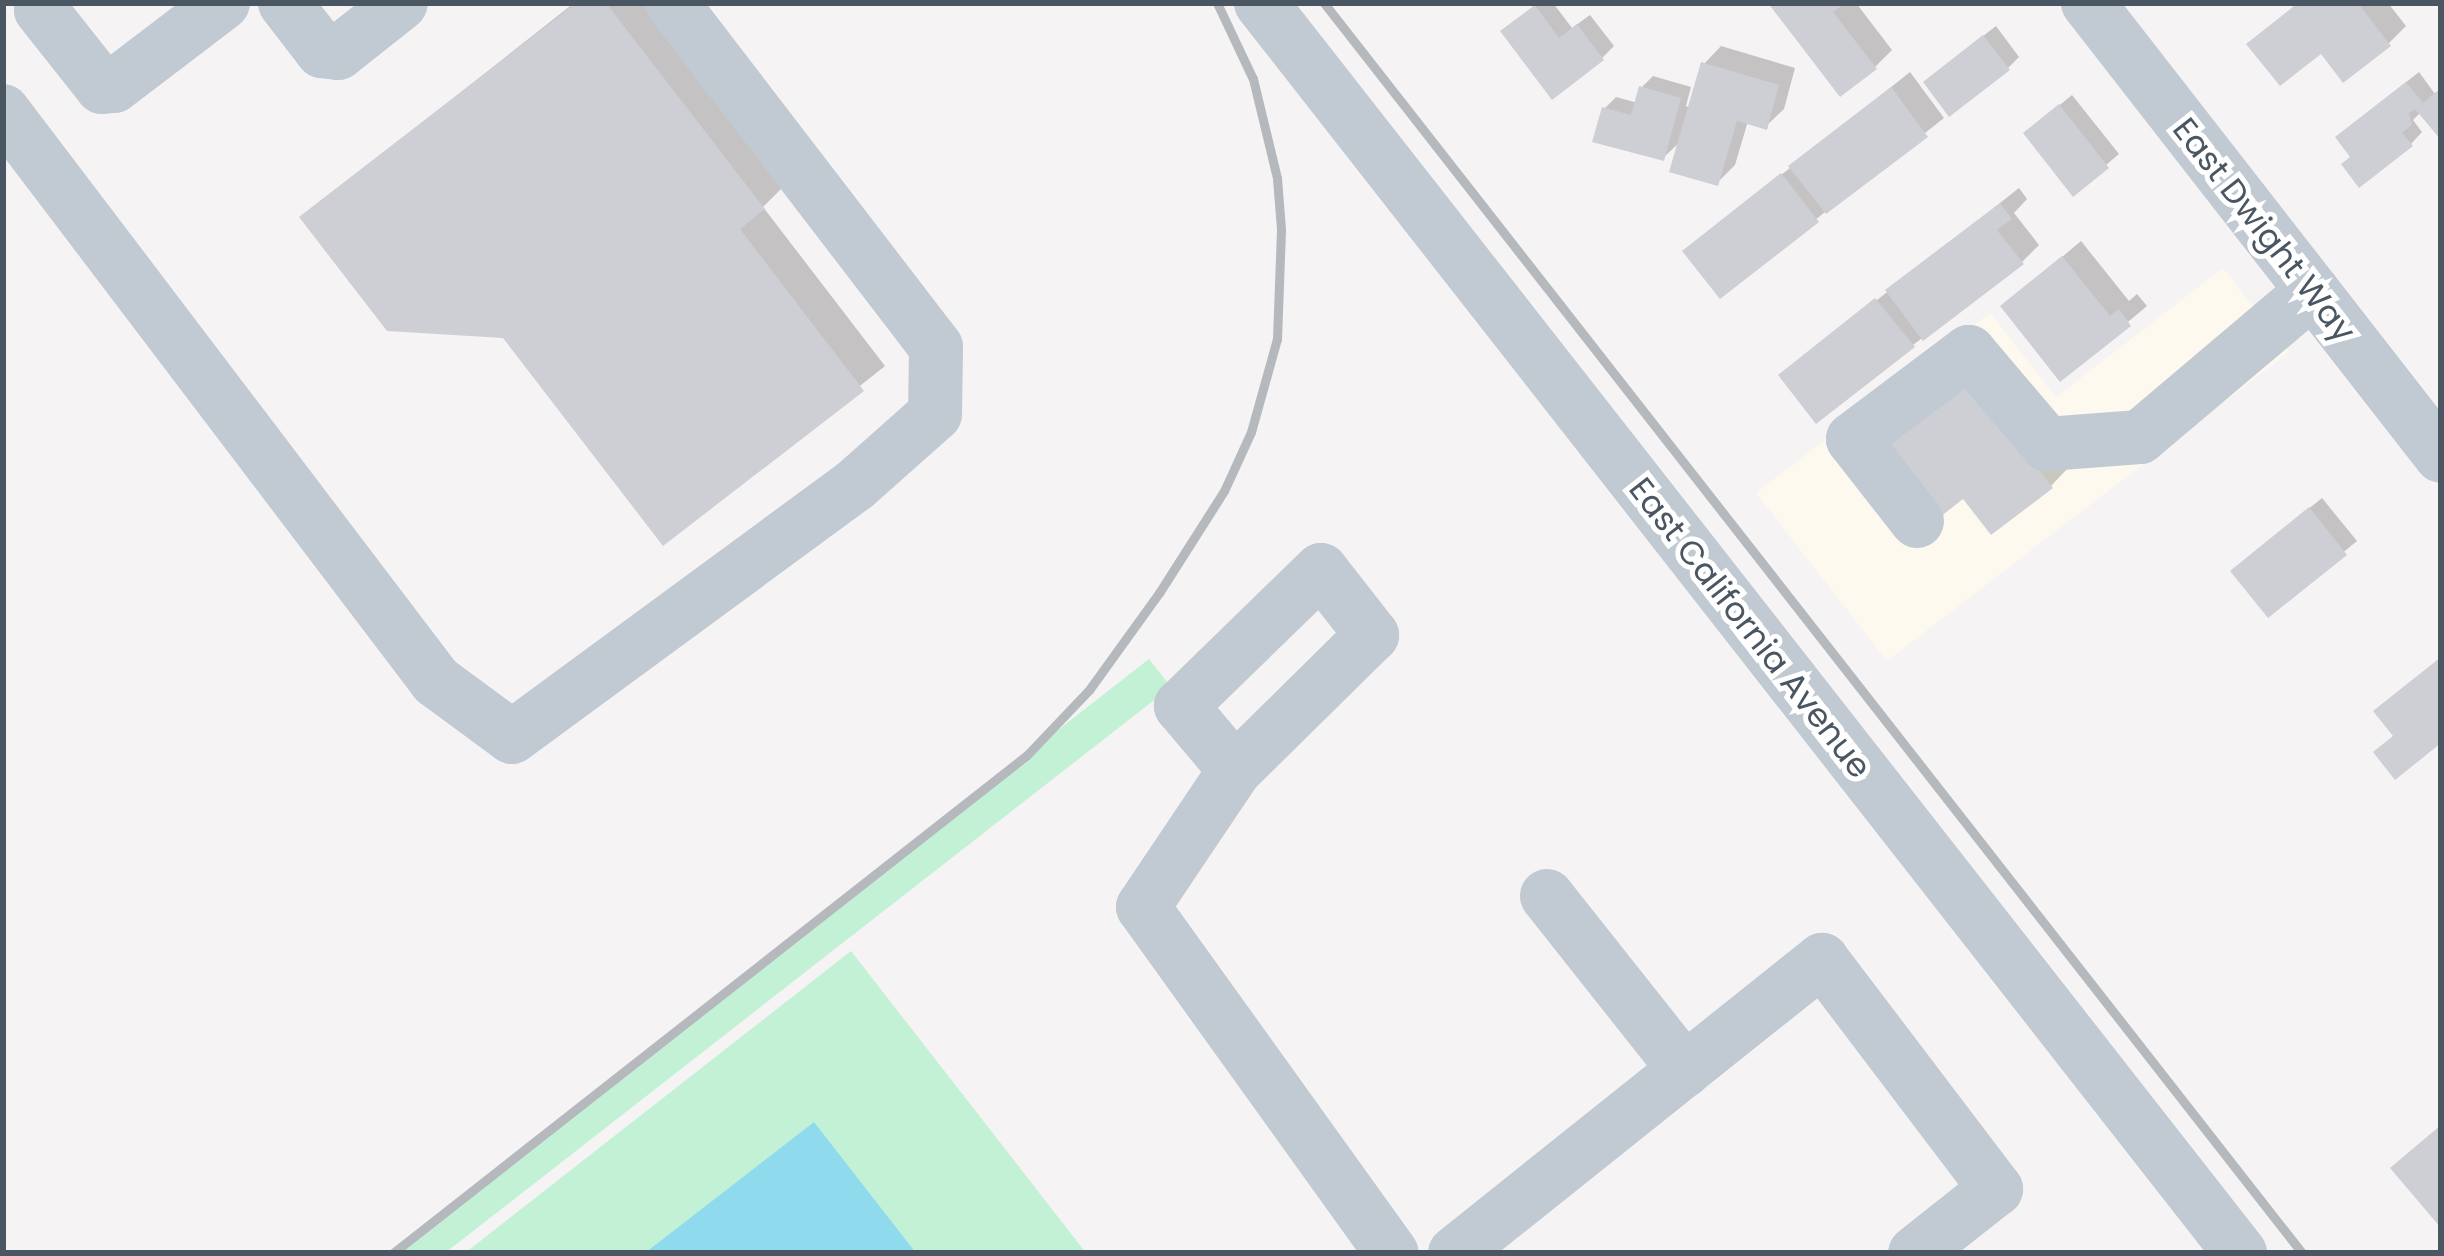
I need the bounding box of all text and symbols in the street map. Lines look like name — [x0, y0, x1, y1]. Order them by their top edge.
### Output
street label: East Dwight Way — [2164, 110, 2364, 350]
street label: East California Avenue — [1621, 470, 1879, 786]

